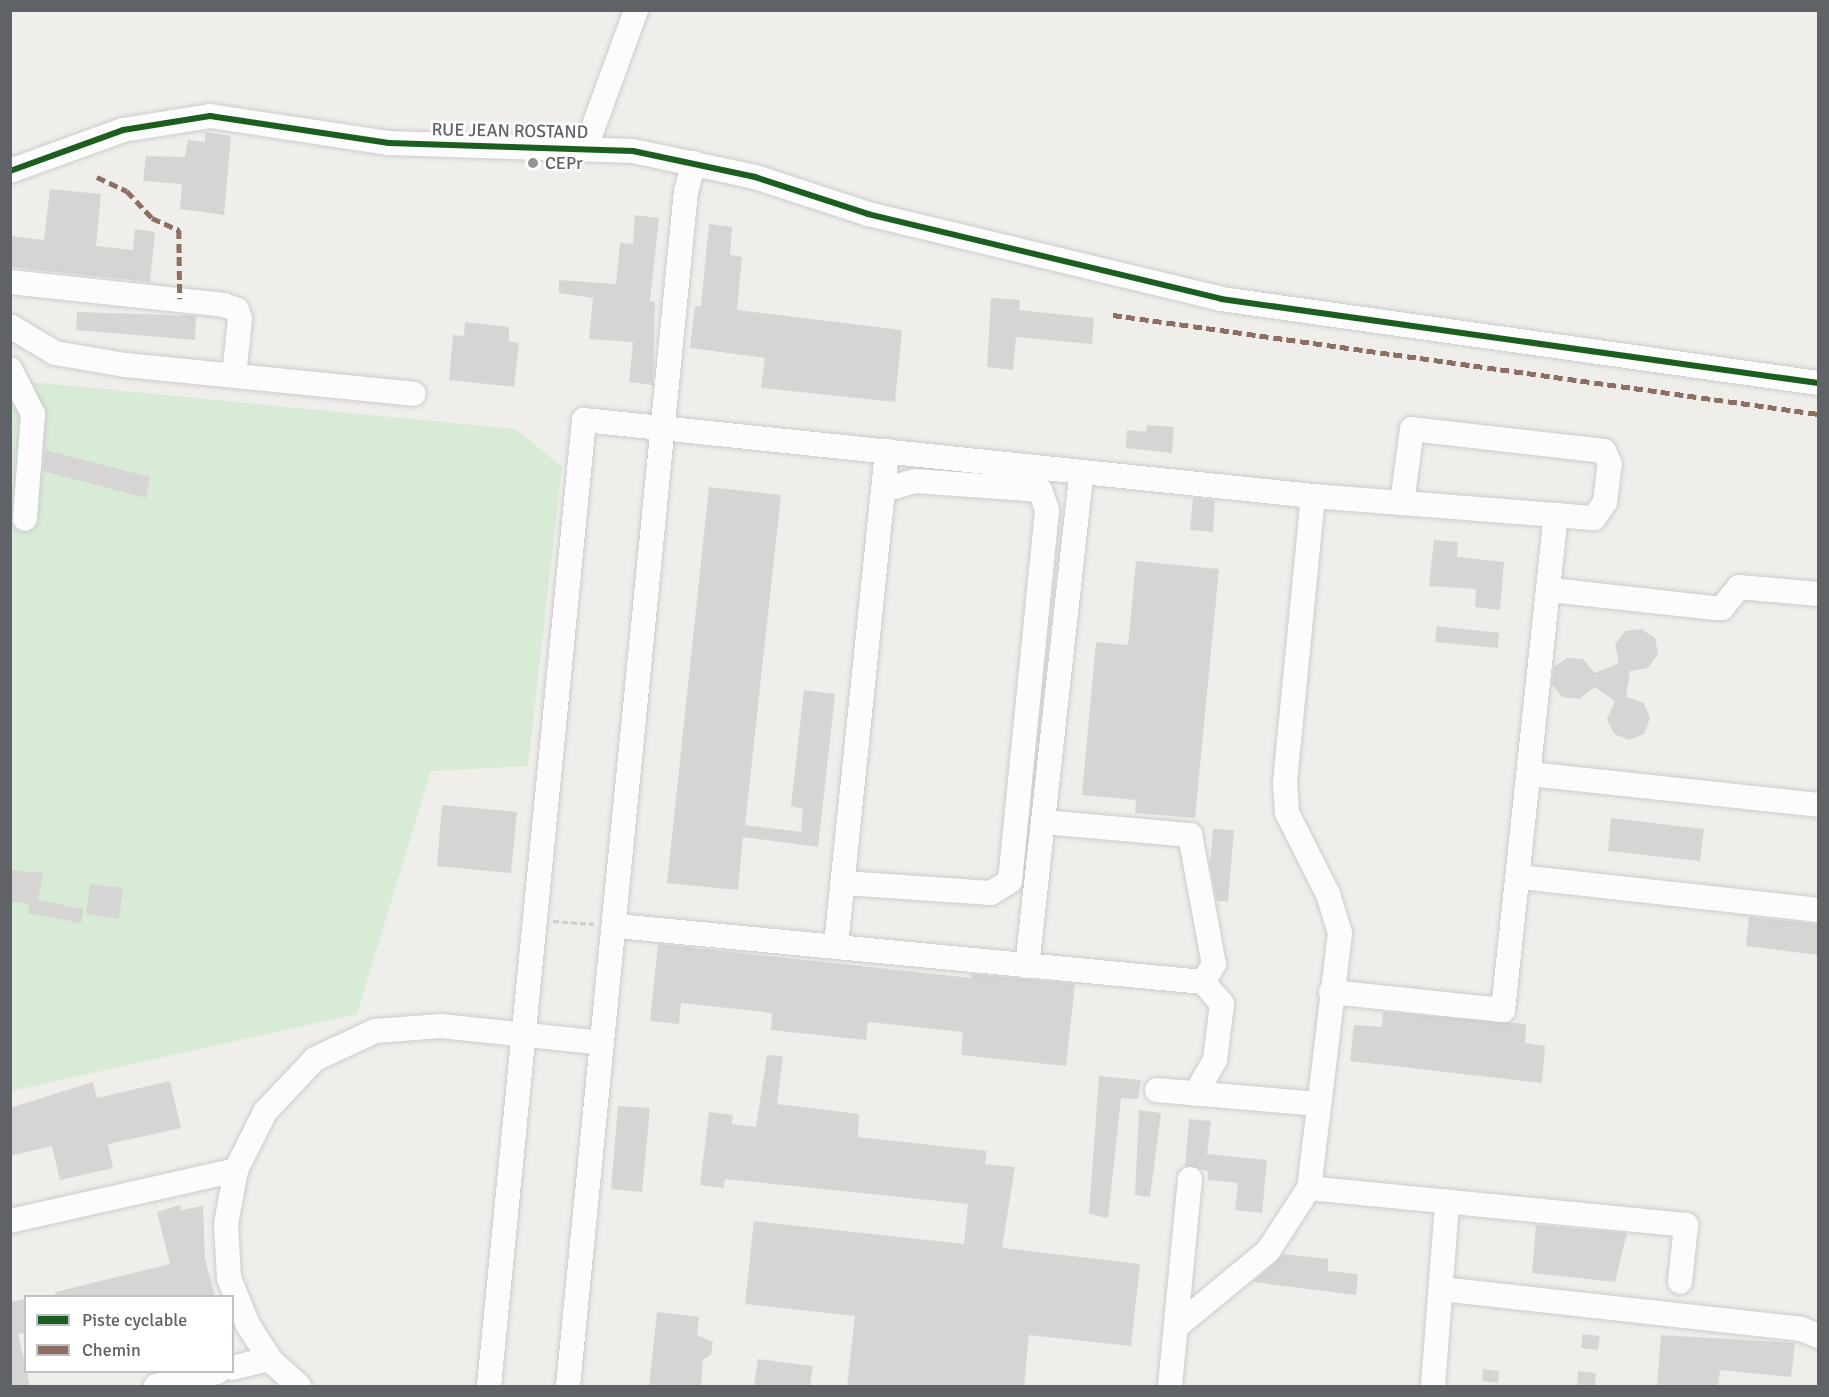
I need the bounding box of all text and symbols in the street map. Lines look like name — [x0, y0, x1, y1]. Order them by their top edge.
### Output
street label: RUE JEAN ROSTAND — [431, 119, 589, 143]
place label: CEPr — [545, 152, 583, 174]
marker: CEPr — [526, 156, 540, 170]
legend — [24, 1295, 234, 1373]
text: Piste cyclable — [82, 1309, 187, 1331]
text: Chemin — [82, 1339, 141, 1361]

